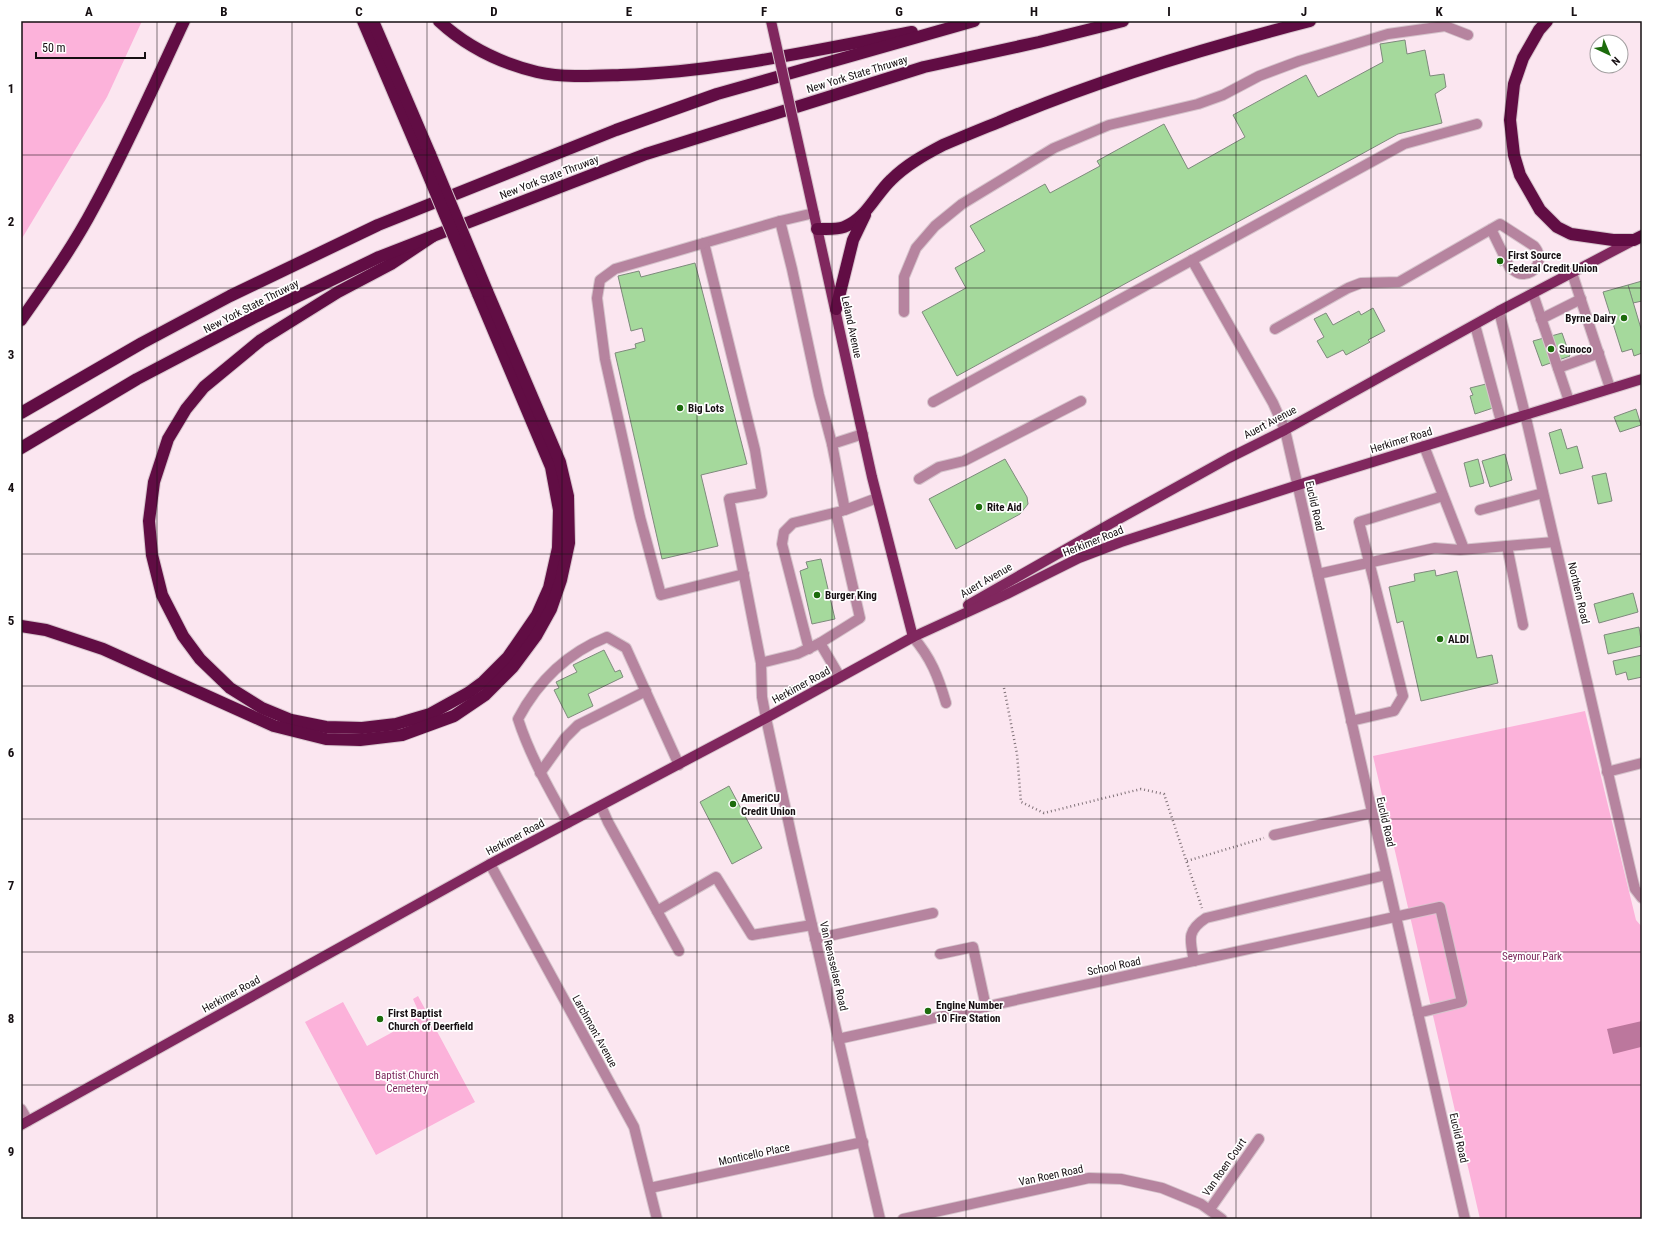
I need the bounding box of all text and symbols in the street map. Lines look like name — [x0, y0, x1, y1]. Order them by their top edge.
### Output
text: A — [85, 4, 93, 19]
text: B — [220, 4, 228, 19]
text: C — [355, 4, 363, 19]
text: D — [490, 4, 498, 19]
text: E — [626, 4, 633, 19]
text: F — [761, 4, 767, 19]
text: G — [895, 4, 903, 19]
text: H — [1030, 4, 1038, 19]
text: I — [1167, 4, 1171, 19]
text: J — [1301, 4, 1307, 19]
text: K — [1435, 4, 1443, 19]
text: L — [1571, 4, 1577, 19]
scale bar — [36, 34, 145, 60]
north arrow — [1589, 34, 1629, 74]
text: 50 m — [42, 41, 66, 55]
street label: New York State Thruway — [805, 53, 910, 96]
text: N — [1608, 54, 1623, 68]
text: 1 — [8, 81, 14, 96]
street label: New York State Thruway — [498, 152, 601, 202]
text: 2 — [8, 214, 15, 229]
place label: First Source Federal Credit Union — [1508, 249, 1598, 275]
marker: First Source Federal Credit Union — [1495, 256, 1505, 266]
street label: New York State Thruway — [201, 277, 301, 336]
street label: Leland Avenue — [839, 295, 864, 359]
place label: Byrne Dairy — [1565, 312, 1616, 325]
marker: Byrne Dairy — [1619, 313, 1629, 323]
place label: Sunoco — [1559, 343, 1592, 356]
marker: Sunoco — [1546, 344, 1556, 354]
text: 3 — [8, 347, 14, 362]
place label: Big Lots — [688, 402, 724, 415]
marker: Big Lots — [675, 403, 685, 413]
street label: Auert Avenue — [1242, 403, 1299, 442]
street label: Herkimer Road — [1369, 425, 1434, 456]
text: 4 — [8, 480, 15, 495]
street label: Euclid Road — [1302, 480, 1327, 532]
place label: Rite Aid — [987, 501, 1022, 514]
marker: Rite Aid — [974, 502, 984, 512]
street label: Herkimer Road — [1061, 523, 1125, 560]
street label: Auert Avenue — [958, 560, 1015, 601]
street label: Northern Road — [1565, 561, 1592, 625]
place label: Burger King — [825, 589, 877, 602]
marker: Burger King — [812, 590, 822, 600]
text: 5 — [8, 613, 15, 628]
place label: ALDI — [1448, 633, 1469, 646]
marker: ALDI — [1435, 634, 1445, 644]
street label: Herkimer Road — [770, 664, 832, 707]
text: 6 — [8, 745, 15, 760]
place label: AmeriCU Credit Union — [741, 792, 796, 818]
street label: Euclid Road — [1373, 796, 1398, 848]
marker: AmeriCU Credit Union — [728, 799, 738, 809]
street label: Herkimer Road — [484, 817, 547, 858]
text: 7 — [8, 878, 15, 893]
street label: Van Rensselaer Road — [817, 920, 850, 1012]
park label: Seymour Park — [1502, 950, 1562, 963]
street label: School Road — [1086, 954, 1142, 978]
street label: Herkimer Road — [200, 973, 262, 1016]
street label: Larchmont Avenue — [569, 993, 620, 1070]
place label: Engine Number 10 Fire Station — [936, 999, 1003, 1025]
marker: Engine Number 10 Fire Station — [923, 1006, 933, 1016]
place label: First Baptist Church of Deerfield — [388, 1007, 473, 1033]
text: 8 — [8, 1011, 14, 1026]
marker: First Baptist Church of Deerfield — [375, 1014, 385, 1024]
park label: Baptist Church Cemetery — [375, 1069, 439, 1095]
street label: Euclid Road — [1446, 1112, 1471, 1164]
street label: Van Roen Court — [1200, 1136, 1249, 1199]
street label: Monticello Place — [717, 1141, 791, 1168]
text: 9 — [8, 1144, 14, 1159]
street label: Van Roen Road — [1018, 1162, 1084, 1189]

